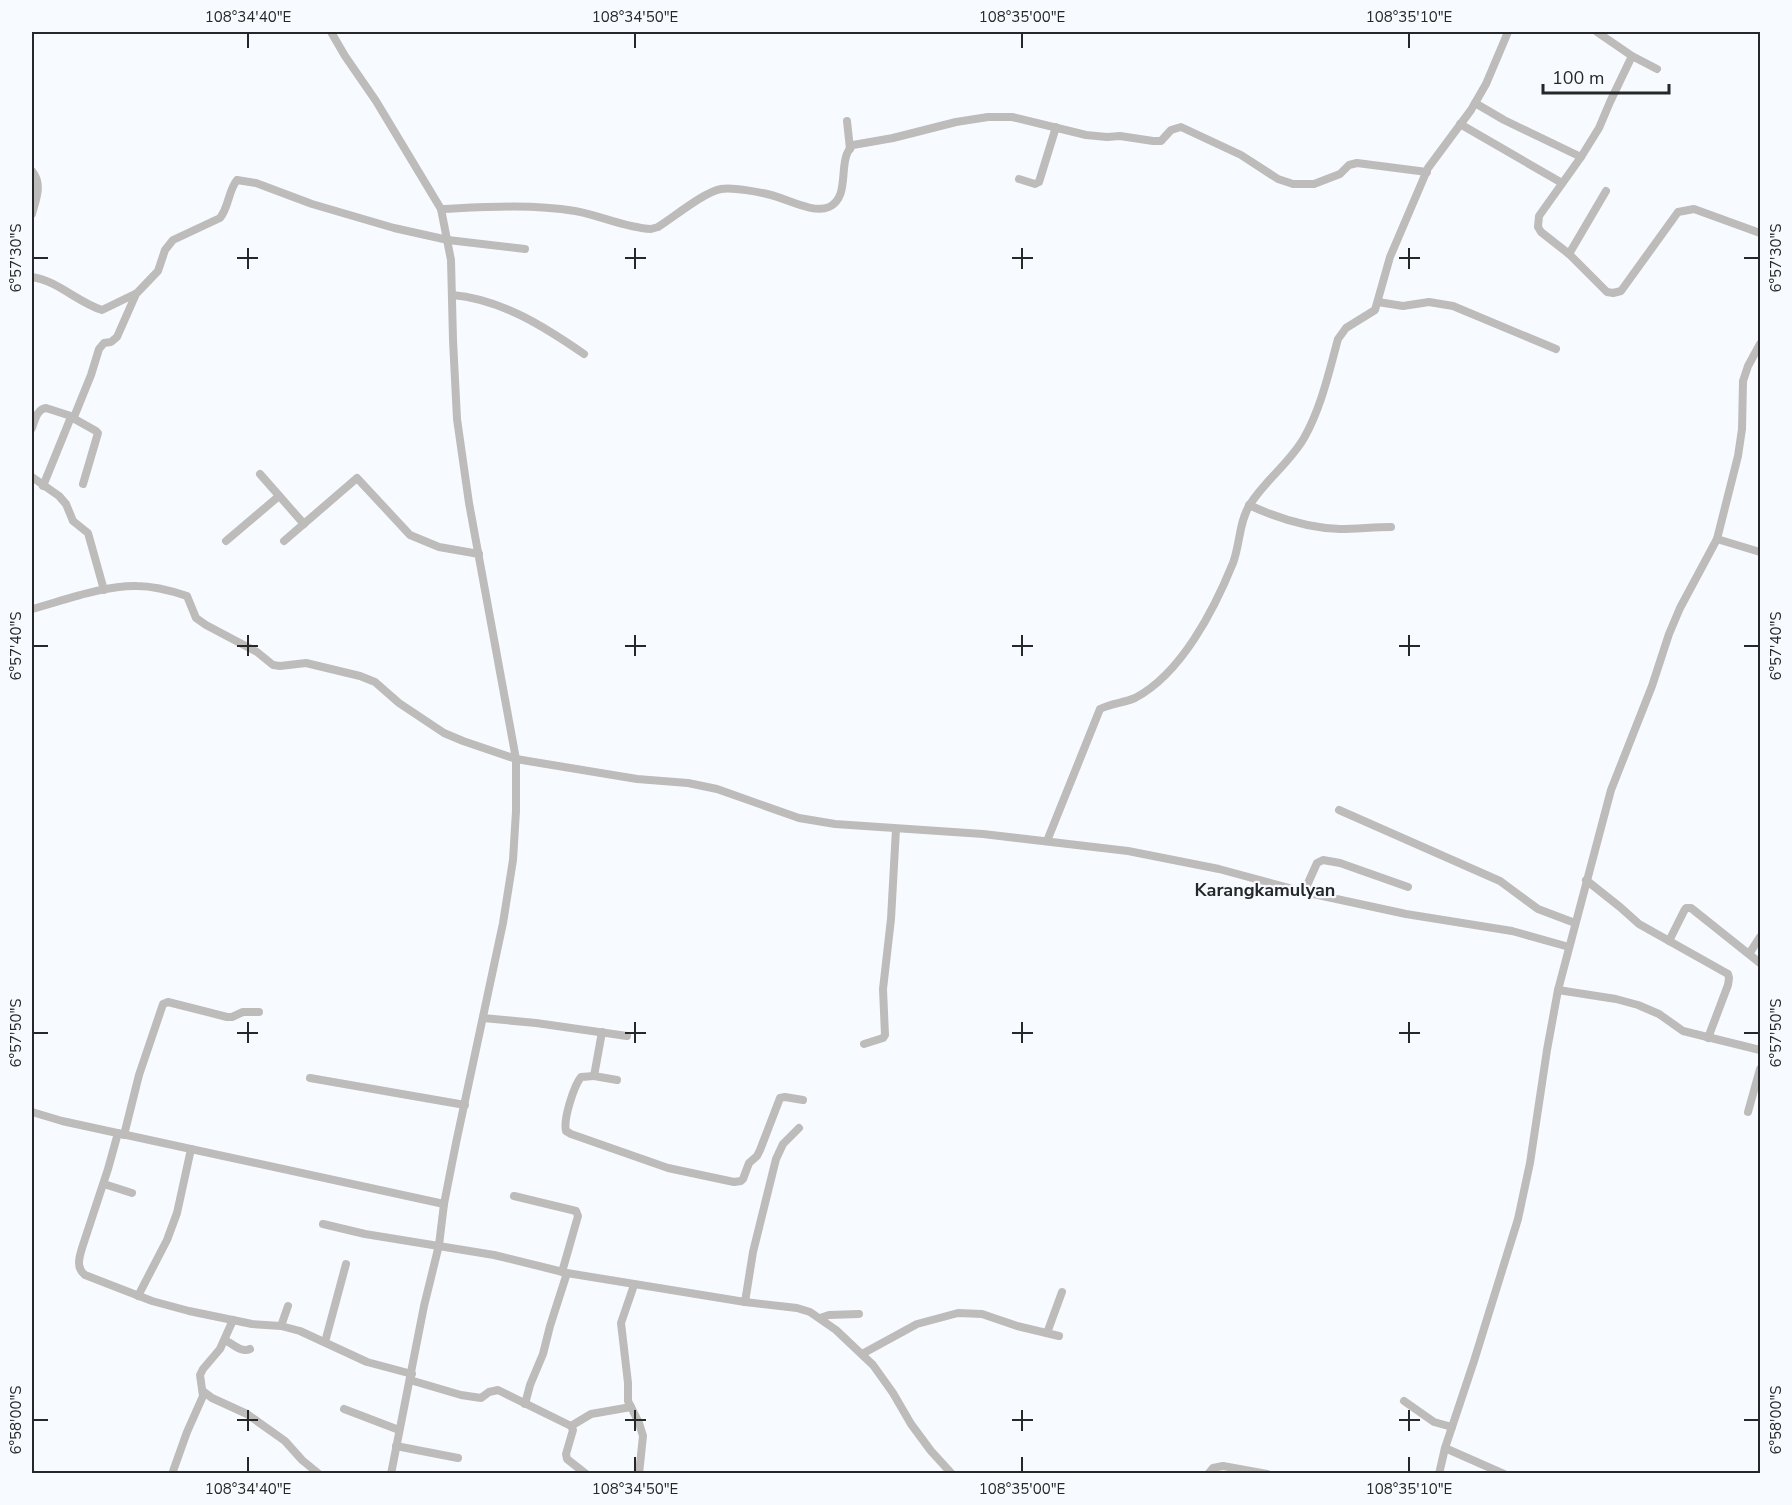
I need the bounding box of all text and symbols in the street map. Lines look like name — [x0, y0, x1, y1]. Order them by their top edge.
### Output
text: 108°34'40"E — [205, 7, 291, 27]
text: 108°34'50"E — [592, 7, 678, 27]
text: 108°35'00"E — [979, 7, 1065, 27]
text: 108°35'10"E — [1366, 7, 1452, 27]
scale bar — [1543, 57, 1669, 95]
text: 100 m — [1552, 66, 1604, 90]
text: 6°57'30"S — [6, 224, 26, 292]
text: 6°57'30"S — [1766, 224, 1786, 292]
text: 6°57'40"S — [6, 612, 26, 680]
text: 6°57'40"S — [1766, 612, 1786, 680]
district label: Karangkamulyan — [1195, 878, 1335, 902]
text: 6°57'50"S — [6, 999, 26, 1067]
text: 6°57'50"S — [1766, 999, 1786, 1067]
text: 6°58'00"S — [6, 1386, 26, 1454]
text: 6°58'00"S — [1766, 1386, 1786, 1454]
text: 108°34'40"E — [205, 1479, 291, 1499]
text: 108°34'50"E — [592, 1479, 678, 1499]
text: 108°35'00"E — [979, 1479, 1065, 1499]
text: 108°35'10"E — [1366, 1479, 1452, 1499]

